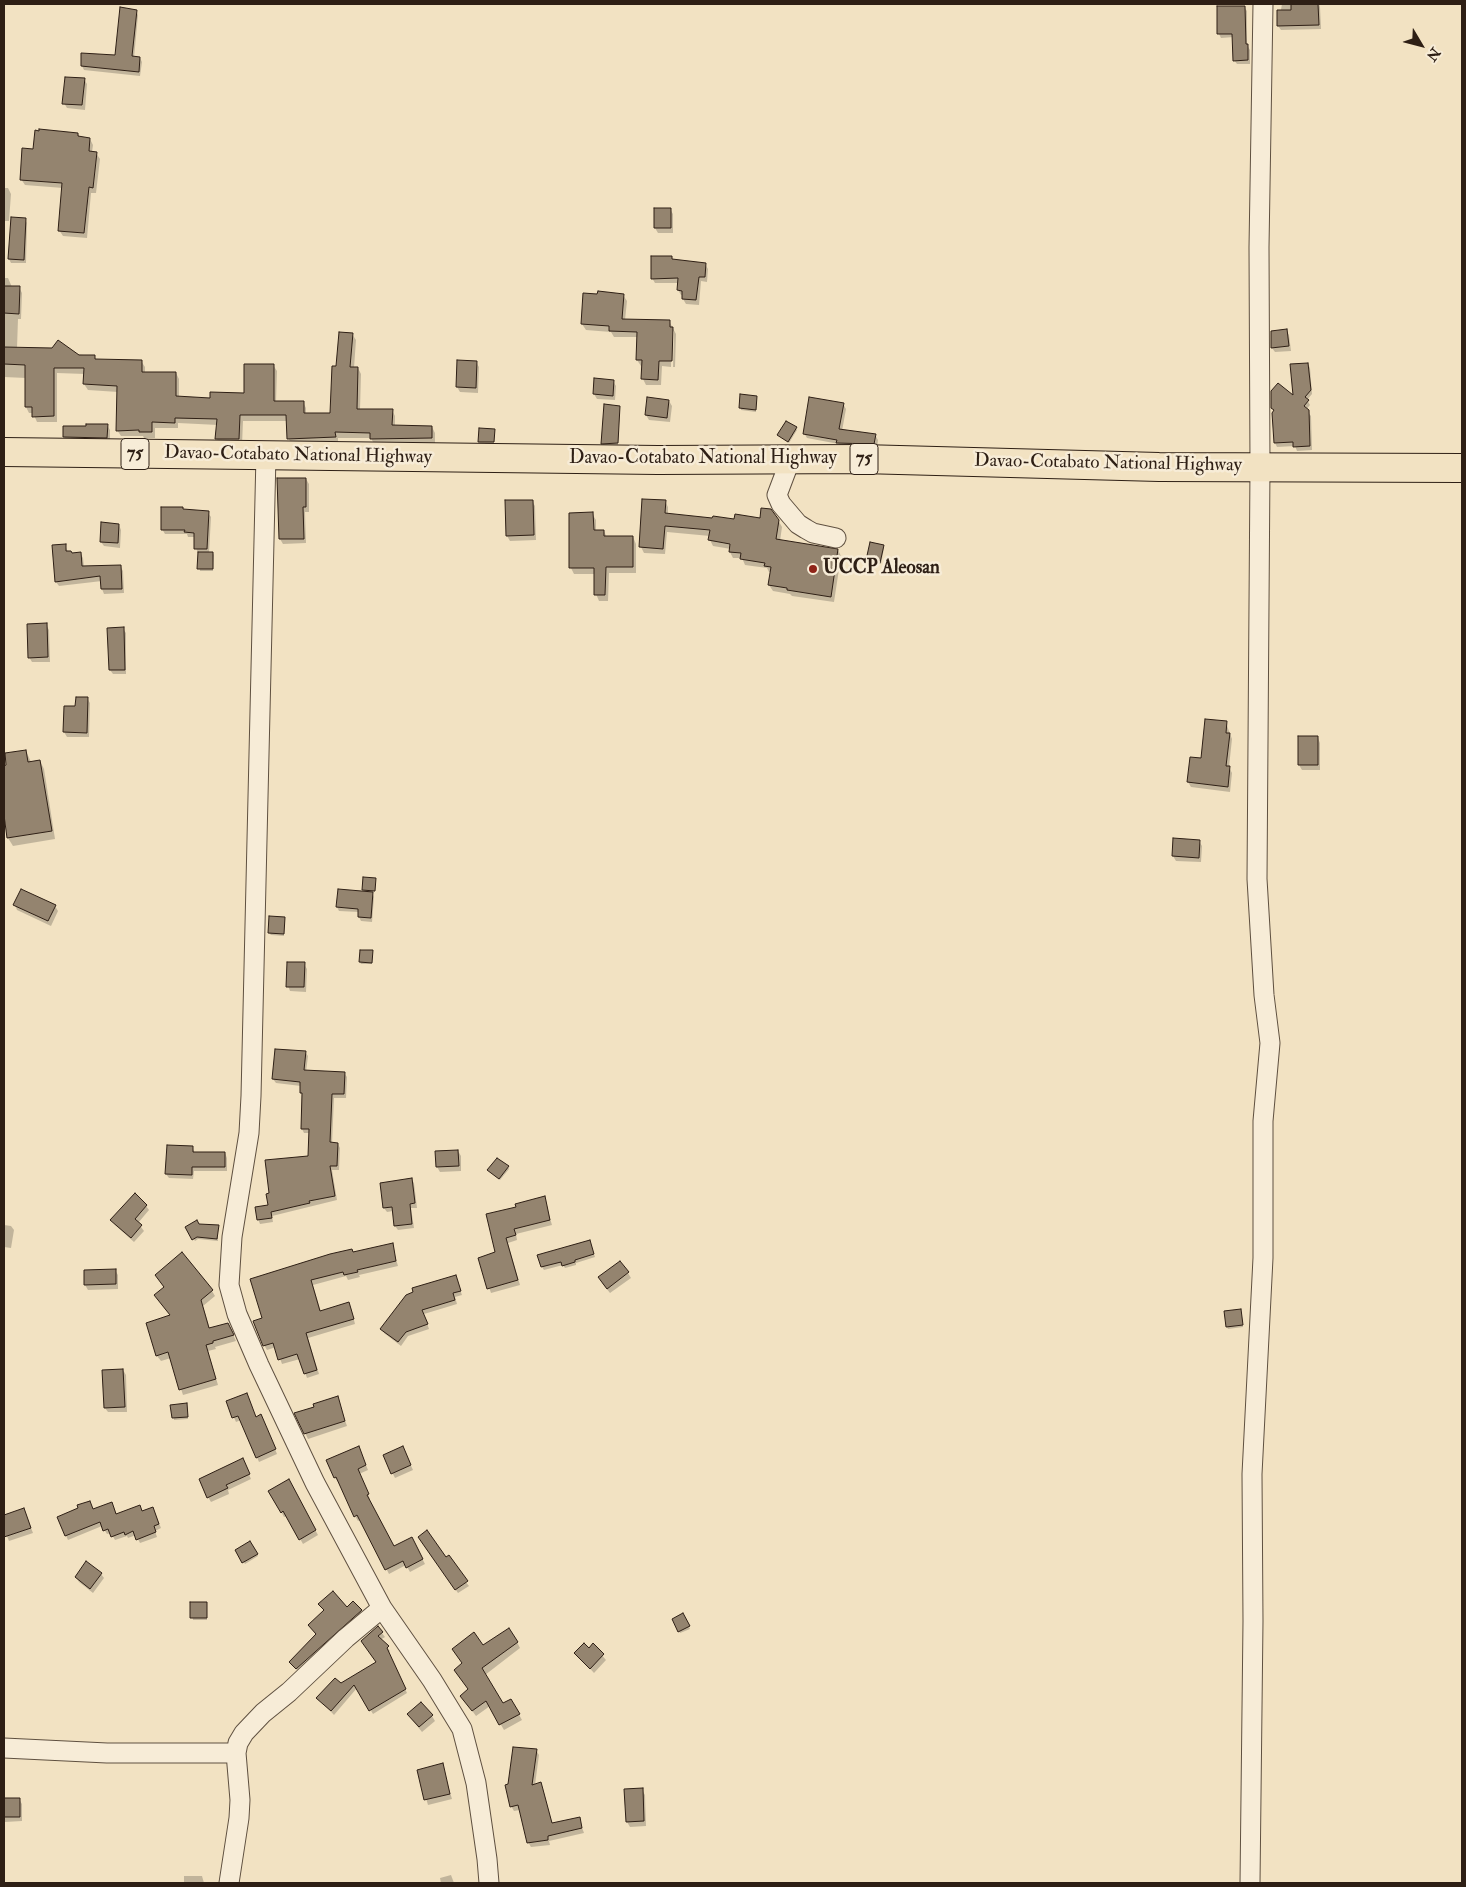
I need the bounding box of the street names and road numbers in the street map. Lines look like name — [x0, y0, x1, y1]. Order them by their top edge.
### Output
road number: 75 — [121, 438, 149, 469]
street label: Davao-Cotabato National Highway — [164, 442, 432, 470]
road number: 75 — [850, 444, 878, 474]
street label: Davao-Cotabato National Highway — [569, 448, 837, 470]
street label: Davao-Cotabato National Highway — [974, 450, 1242, 478]

